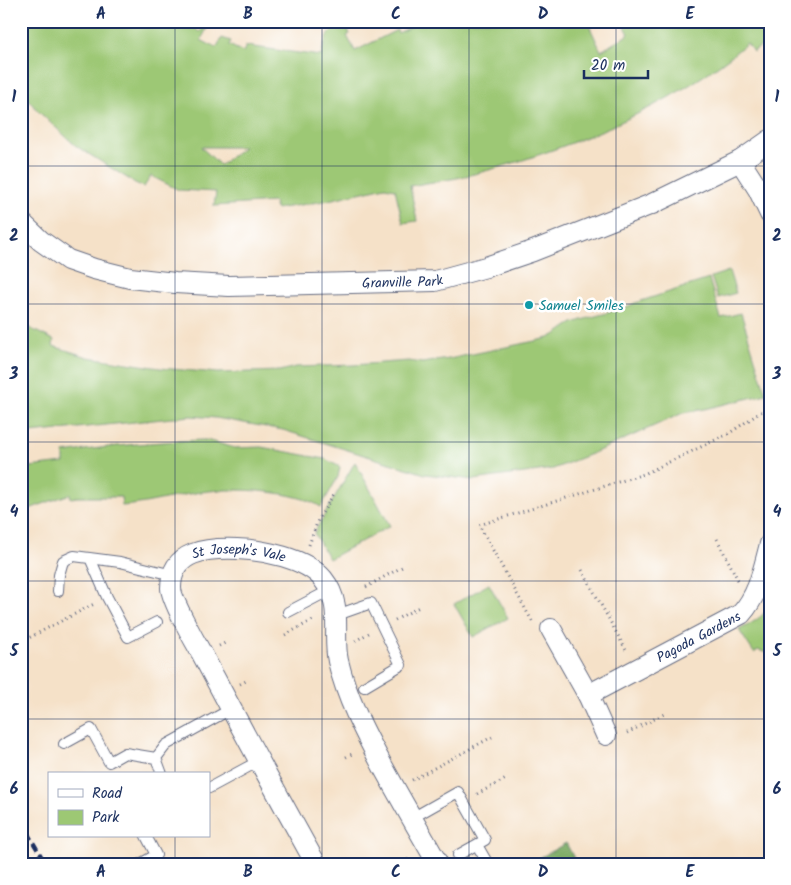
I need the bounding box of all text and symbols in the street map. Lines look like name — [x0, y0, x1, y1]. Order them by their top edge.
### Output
text: A — [96, 2, 106, 27]
text: B — [243, 2, 253, 27]
text: C — [391, 2, 401, 27]
text: D — [538, 2, 549, 27]
text: E — [686, 2, 696, 27]
scale bar — [584, 48, 647, 80]
text: 20 m — [591, 54, 625, 78]
text: 1 — [12, 85, 17, 110]
text: 1 — [775, 85, 780, 110]
text: 2 — [9, 224, 19, 249]
text: 2 — [772, 224, 782, 249]
street label: Granville Park — [362, 269, 446, 295]
place label: Samuel Smiles — [539, 295, 624, 317]
marker: Samuel Smiles — [523, 299, 535, 311]
text: 3 — [9, 362, 19, 387]
text: 3 — [772, 362, 782, 387]
text: 4 — [10, 500, 19, 525]
text: 4 — [773, 500, 782, 525]
street label: St Joseph's Vale — [189, 539, 289, 569]
street label: Pagoda Gardens — [653, 606, 745, 669]
text: 5 — [9, 639, 20, 664]
text: 5 — [772, 639, 783, 664]
legend — [48, 772, 210, 838]
text: 6 — [10, 777, 19, 802]
text: 6 — [773, 777, 782, 802]
text: Road — [92, 782, 123, 806]
text: Park — [92, 806, 120, 830]
text: A — [96, 860, 106, 885]
text: B — [243, 860, 253, 885]
text: C — [391, 860, 401, 885]
text: D — [538, 860, 549, 885]
text: E — [686, 860, 696, 885]

